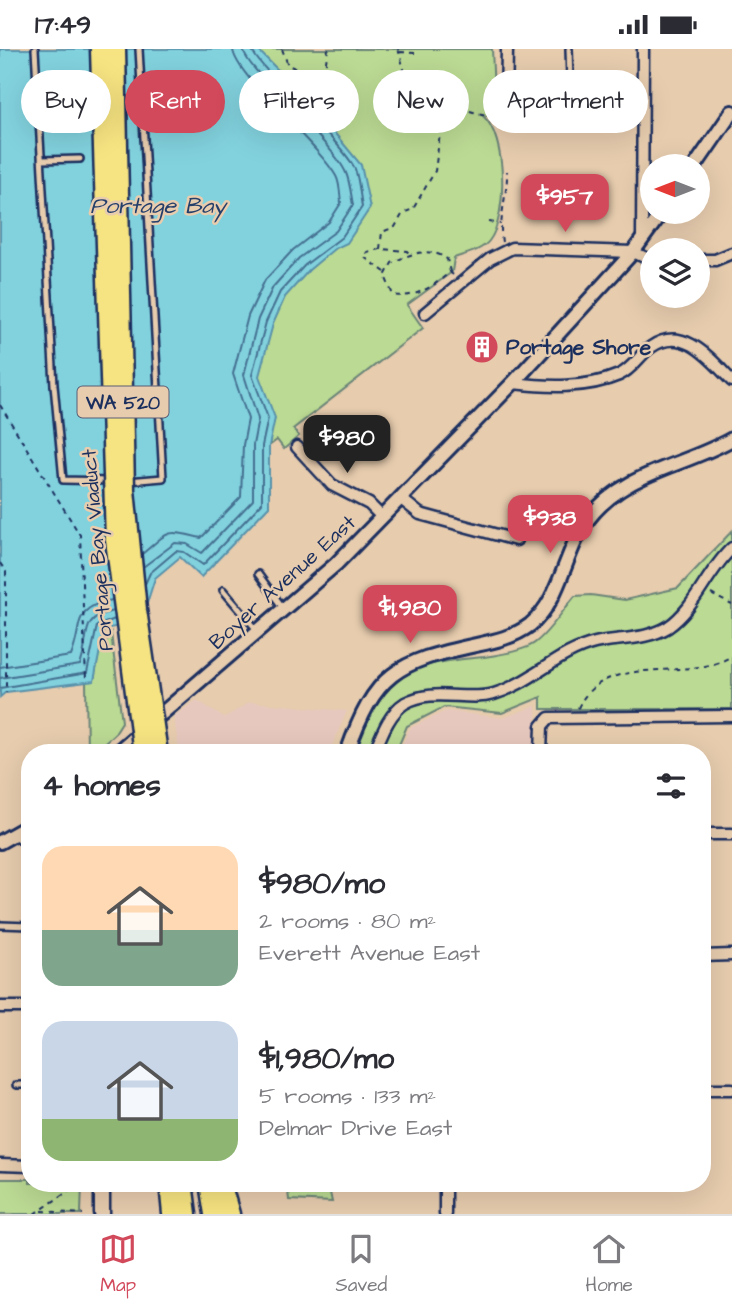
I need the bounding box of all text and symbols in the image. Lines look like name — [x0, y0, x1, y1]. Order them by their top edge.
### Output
text: 17:49 — [35, 7, 91, 43]
chip: Buy — [21, 70, 111, 133]
chip: Rent — [125, 70, 225, 133]
chip: Filters — [239, 70, 359, 133]
chip: New — [373, 70, 469, 133]
chip: Apartment — [483, 70, 648, 133]
north arrow — [640, 154, 710, 224]
map controls — [640, 154, 710, 308]
pin: $957 — [524, 174, 606, 234]
text: $957 — [537, 181, 593, 213]
water label: Portage Bay — [90, 190, 228, 223]
button: layers — [640, 238, 710, 308]
building icon: Portage Shore — [463, 328, 501, 366]
place label: Portage Shore — [506, 333, 652, 364]
road number: WA 520 — [78, 387, 168, 417]
pin: $980 — [306, 415, 388, 475]
text: $980 — [319, 422, 375, 454]
street label: Portage Bay Viaduct — [74, 447, 123, 652]
pin: $938 — [509, 496, 591, 555]
text: $938 — [524, 502, 576, 534]
street label: Boyer Avenue East — [203, 508, 364, 658]
pin: $1,980 — [353, 585, 467, 645]
text: $1,980 — [379, 592, 441, 624]
text: 4 homes — [42, 765, 161, 807]
icon: filters — [652, 767, 690, 805]
text: $980/mo — [259, 863, 385, 905]
icon: home — [98, 874, 182, 958]
text: 2 rooms · 80 m² — [259, 905, 436, 937]
text: Everett Avenue East — [259, 937, 480, 969]
text: $1,980/mo — [259, 1038, 394, 1080]
icon: home — [98, 1049, 182, 1133]
text: 5 rooms · 133 m² — [259, 1080, 436, 1112]
text: Delmar Drive East — [259, 1112, 452, 1144]
tab: Map — [99, 1230, 137, 1299]
tab: Saved — [335, 1230, 387, 1299]
tab: Home — [586, 1230, 633, 1299]

